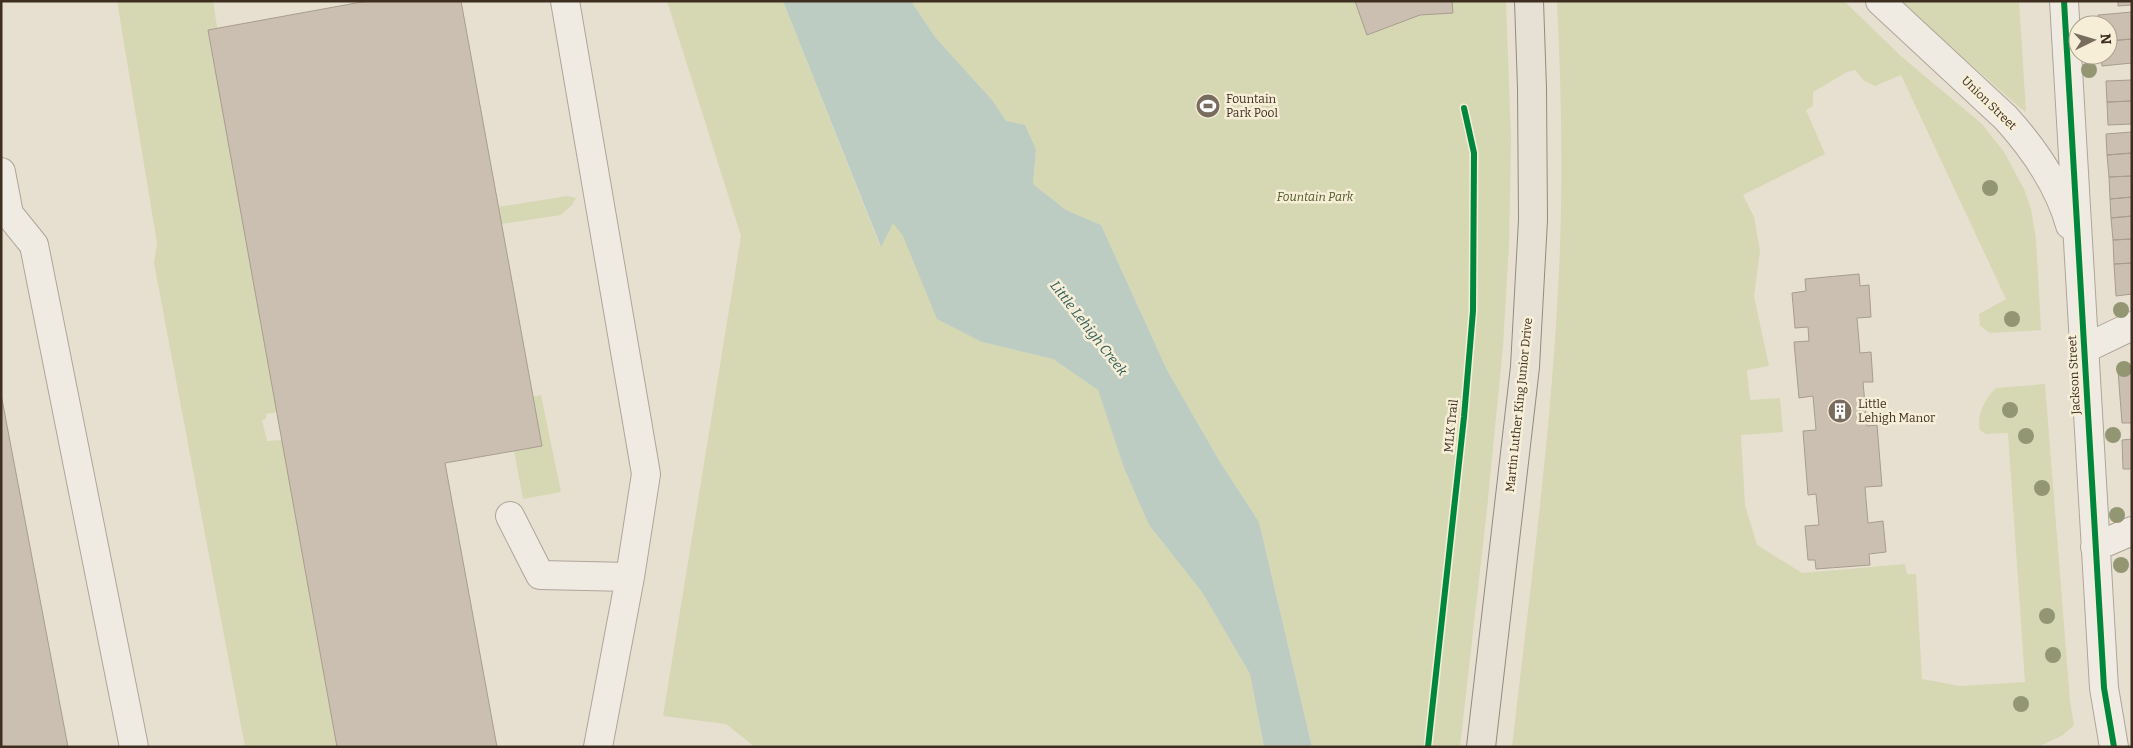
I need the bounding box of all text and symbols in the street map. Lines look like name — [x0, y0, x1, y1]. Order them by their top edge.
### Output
north arrow — [2068, 15, 2118, 65]
text: N — [2097, 33, 2114, 45]
street label: Union Street — [1959, 73, 2020, 133]
place label: Fountain Park Pool — [1226, 92, 1278, 120]
sports icon: Fountain Park Pool — [1195, 93, 1221, 119]
park label: Fountain Park — [1277, 190, 1354, 204]
water label: Little Lehigh Creek — [1046, 278, 1131, 379]
street label: Martin Luther King Junior Drive — [1503, 317, 1535, 493]
street label: Jackson Street — [2065, 334, 2083, 416]
place label: Little Lehigh Manor — [1858, 397, 1936, 425]
street label: MLK Trail — [1441, 398, 1461, 453]
building icon: Little Lehigh Manor — [1827, 398, 1853, 424]

